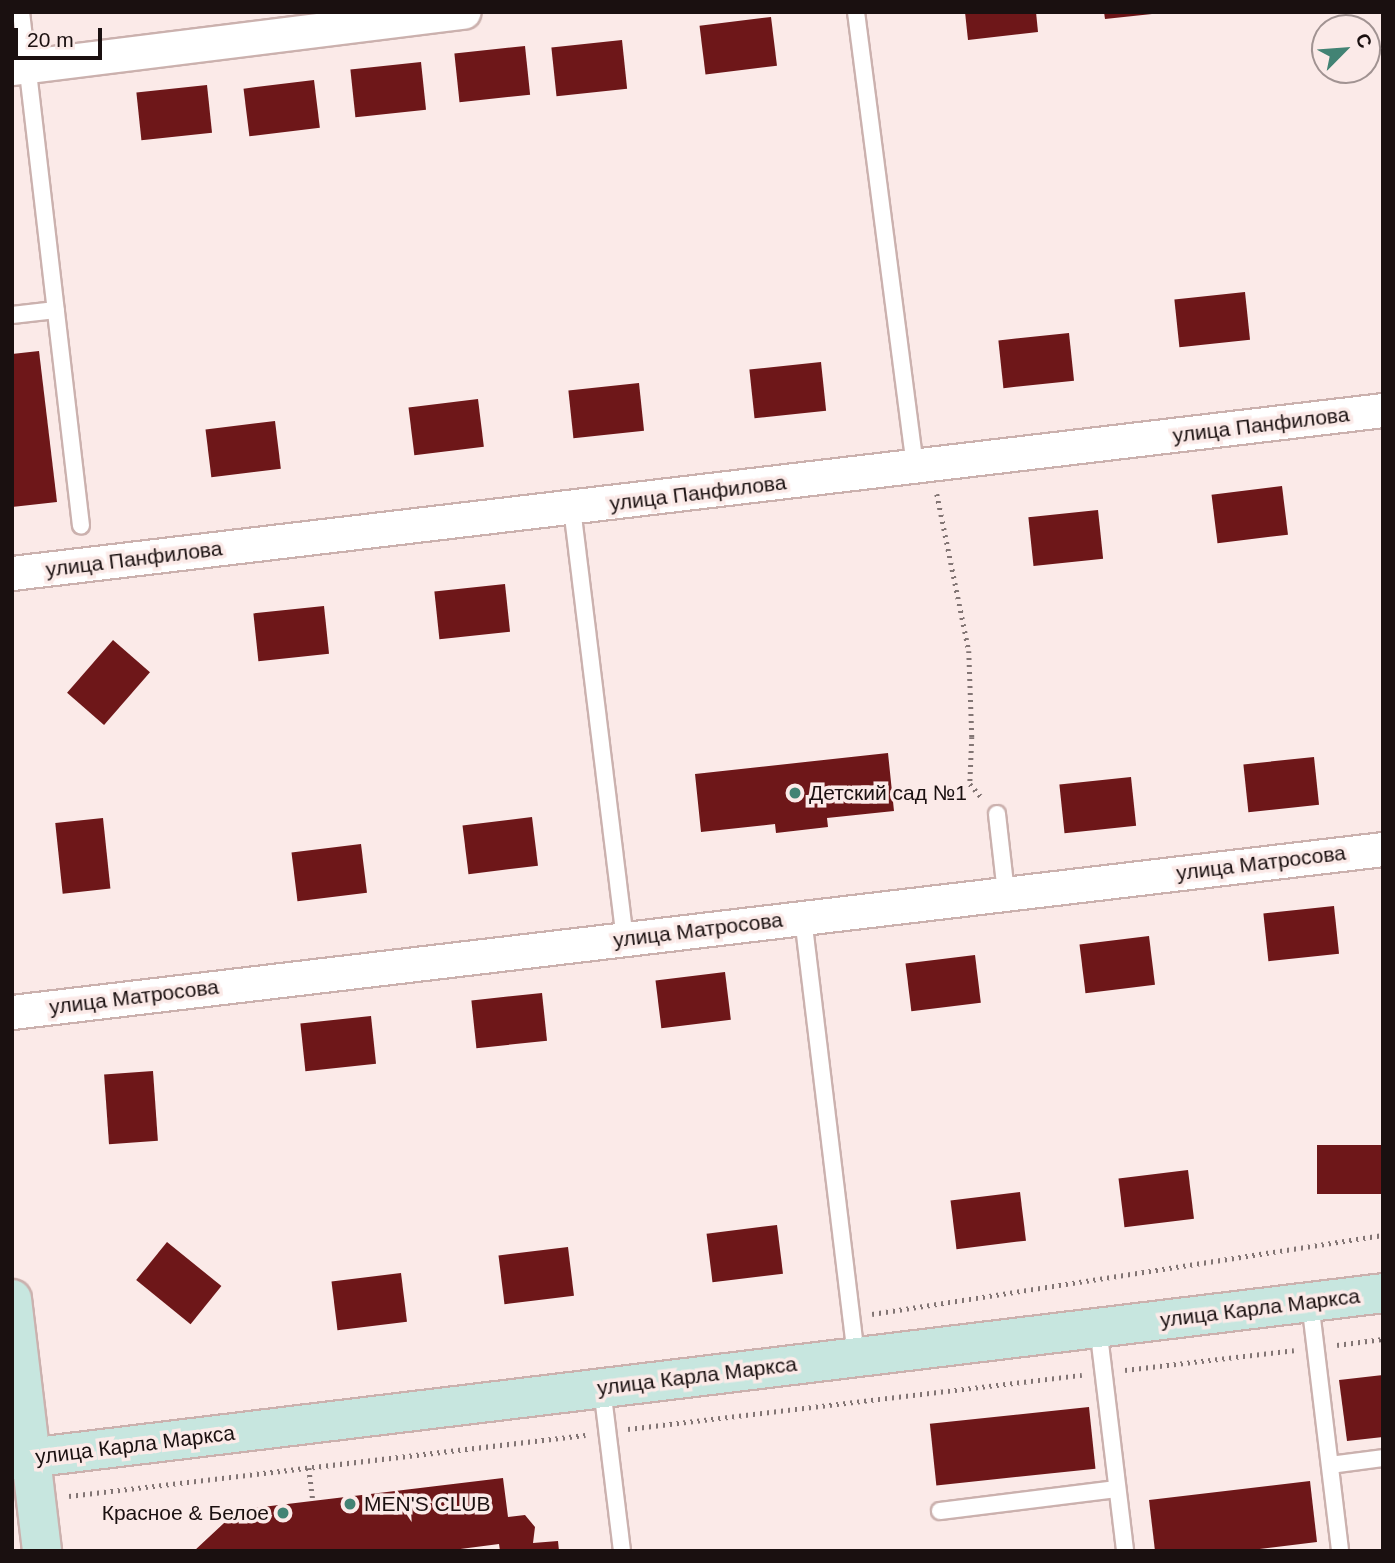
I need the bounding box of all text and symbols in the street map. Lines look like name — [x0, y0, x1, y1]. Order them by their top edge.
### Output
scale bar — [18, 14, 105, 58]
north arrow — [1311, 14, 1381, 84]
text: 20 m — [27, 28, 74, 51]
text: С — [1351, 30, 1376, 51]
street label: улица Панфилова — [1171, 402, 1351, 448]
street label: улица Панфилова — [608, 470, 788, 516]
street label: улица Панфилова — [44, 536, 224, 582]
place label: Детский сад №1 — [809, 780, 967, 806]
marker: Детский сад №1 — [787, 785, 803, 801]
street label: улица Матросова — [1175, 840, 1347, 886]
street label: улица Матросова — [612, 907, 784, 953]
street label: улица Матросова — [48, 974, 220, 1020]
street label: улица Карла Маркса — [1159, 1283, 1361, 1333]
street label: улица Карла Маркса — [596, 1351, 798, 1401]
street label: улица Карла Маркса — [34, 1420, 236, 1470]
place label: MEN'S CLUB — [364, 1491, 491, 1517]
marker: MEN'S CLUB — [342, 1496, 358, 1512]
place label: Красное & Белое — [102, 1500, 269, 1526]
marker: Красное & Белое — [275, 1505, 291, 1521]

